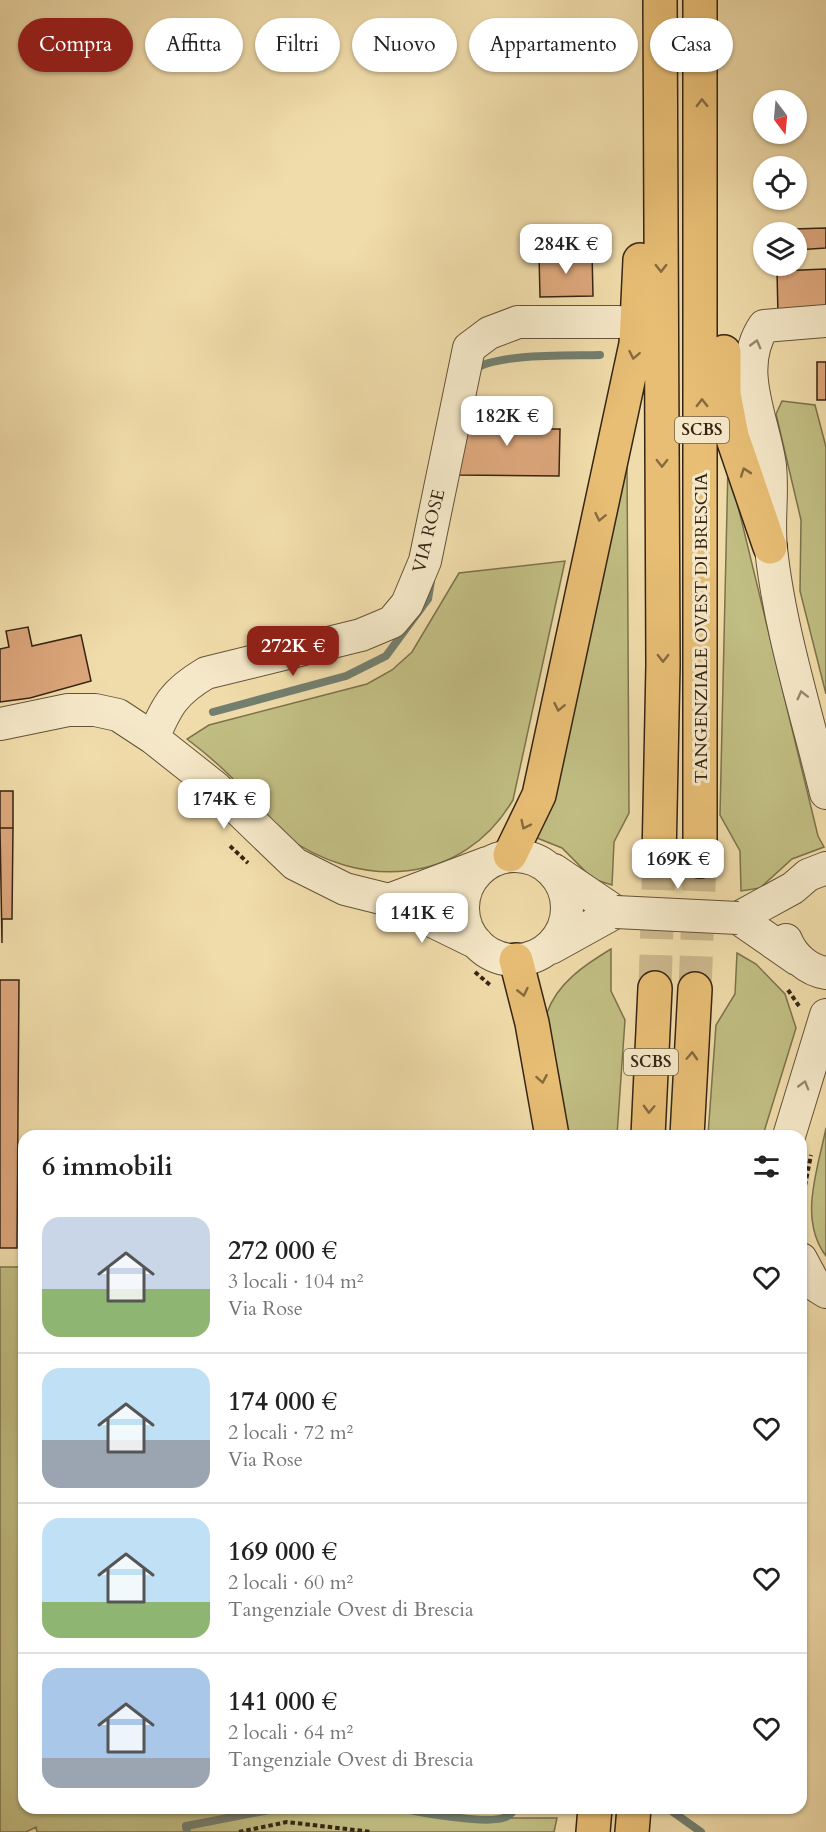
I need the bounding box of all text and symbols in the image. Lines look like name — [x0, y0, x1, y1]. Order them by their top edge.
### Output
chip: Compra — [18, 18, 133, 72]
chip: Affitta — [145, 18, 243, 72]
chip: Filtri — [255, 18, 340, 72]
chip: Nuovo — [352, 18, 457, 72]
chip: Appartamento — [469, 18, 638, 72]
chip: Casa — [650, 18, 733, 72]
north arrow — [753, 90, 807, 144]
map controls — [753, 90, 807, 276]
one-way arrow — [696, 99, 708, 108]
button: locate — [753, 156, 807, 210]
button: layers — [753, 222, 807, 276]
pin: 284K € — [517, 224, 615, 275]
text: 284K € — [534, 230, 598, 257]
one-way arrow — [655, 264, 667, 273]
one-way arrow — [748, 340, 761, 350]
one-way arrow — [628, 350, 641, 360]
pin: 182K € — [458, 396, 556, 447]
one-way arrow — [696, 399, 708, 408]
text: 182K € — [475, 402, 539, 429]
road number: SCBS — [675, 417, 729, 443]
one-way arrow — [656, 459, 668, 468]
one-way arrow — [739, 467, 752, 478]
street label: TANGENZIALE OVEST DI BRESCIA — [689, 472, 714, 783]
street label: VIA ROSE — [407, 487, 451, 575]
one-way arrow — [594, 511, 607, 521]
pin: 272K € — [244, 626, 342, 677]
text: 272K € — [261, 632, 325, 659]
one-way arrow — [656, 654, 669, 663]
one-way arrow — [797, 690, 810, 700]
one-way arrow — [553, 702, 566, 712]
pin: 174K € — [175, 779, 273, 830]
text: 174K € — [192, 785, 256, 812]
one-way arrow — [520, 819, 532, 830]
pin: 169K € — [629, 839, 727, 890]
text: 169K € — [646, 845, 710, 872]
pin: 141K € — [373, 893, 471, 944]
text: 141K € — [390, 899, 454, 926]
one-way arrow — [516, 987, 529, 997]
road number: SCBS — [624, 1049, 678, 1075]
one-way arrow — [685, 1052, 698, 1061]
one-way arrow — [535, 1074, 548, 1084]
one-way arrow — [797, 1080, 809, 1091]
one-way arrow — [643, 1105, 656, 1114]
text: 6 immobili — [42, 1149, 173, 1184]
icon: filters — [750, 1150, 783, 1183]
text: 272 000 € — [228, 1233, 337, 1268]
icon: home — [90, 1241, 162, 1313]
icon: heart — [750, 1261, 783, 1294]
text: 3 locali · 104 m² — [228, 1268, 364, 1295]
text: Via Rose — [228, 1295, 303, 1322]
text: 174 000 € — [228, 1384, 337, 1419]
icon: home — [90, 1392, 162, 1464]
icon: heart — [750, 1412, 783, 1445]
text: 2 locali · 72 m² — [228, 1419, 353, 1446]
text: Via Rose — [228, 1446, 303, 1473]
text: 169 000 € — [228, 1534, 337, 1569]
icon: home — [90, 1542, 162, 1614]
icon: heart — [750, 1562, 783, 1595]
text: 2 locali · 60 m² — [228, 1569, 353, 1596]
text: Tangenziale Ovest di Brescia — [228, 1596, 474, 1623]
text: 141 000 € — [228, 1684, 337, 1719]
icon: home — [90, 1692, 162, 1764]
icon: heart — [750, 1712, 783, 1745]
text: 2 locali · 64 m² — [228, 1719, 353, 1746]
text: Tangenziale Ovest di Brescia — [228, 1746, 474, 1773]

